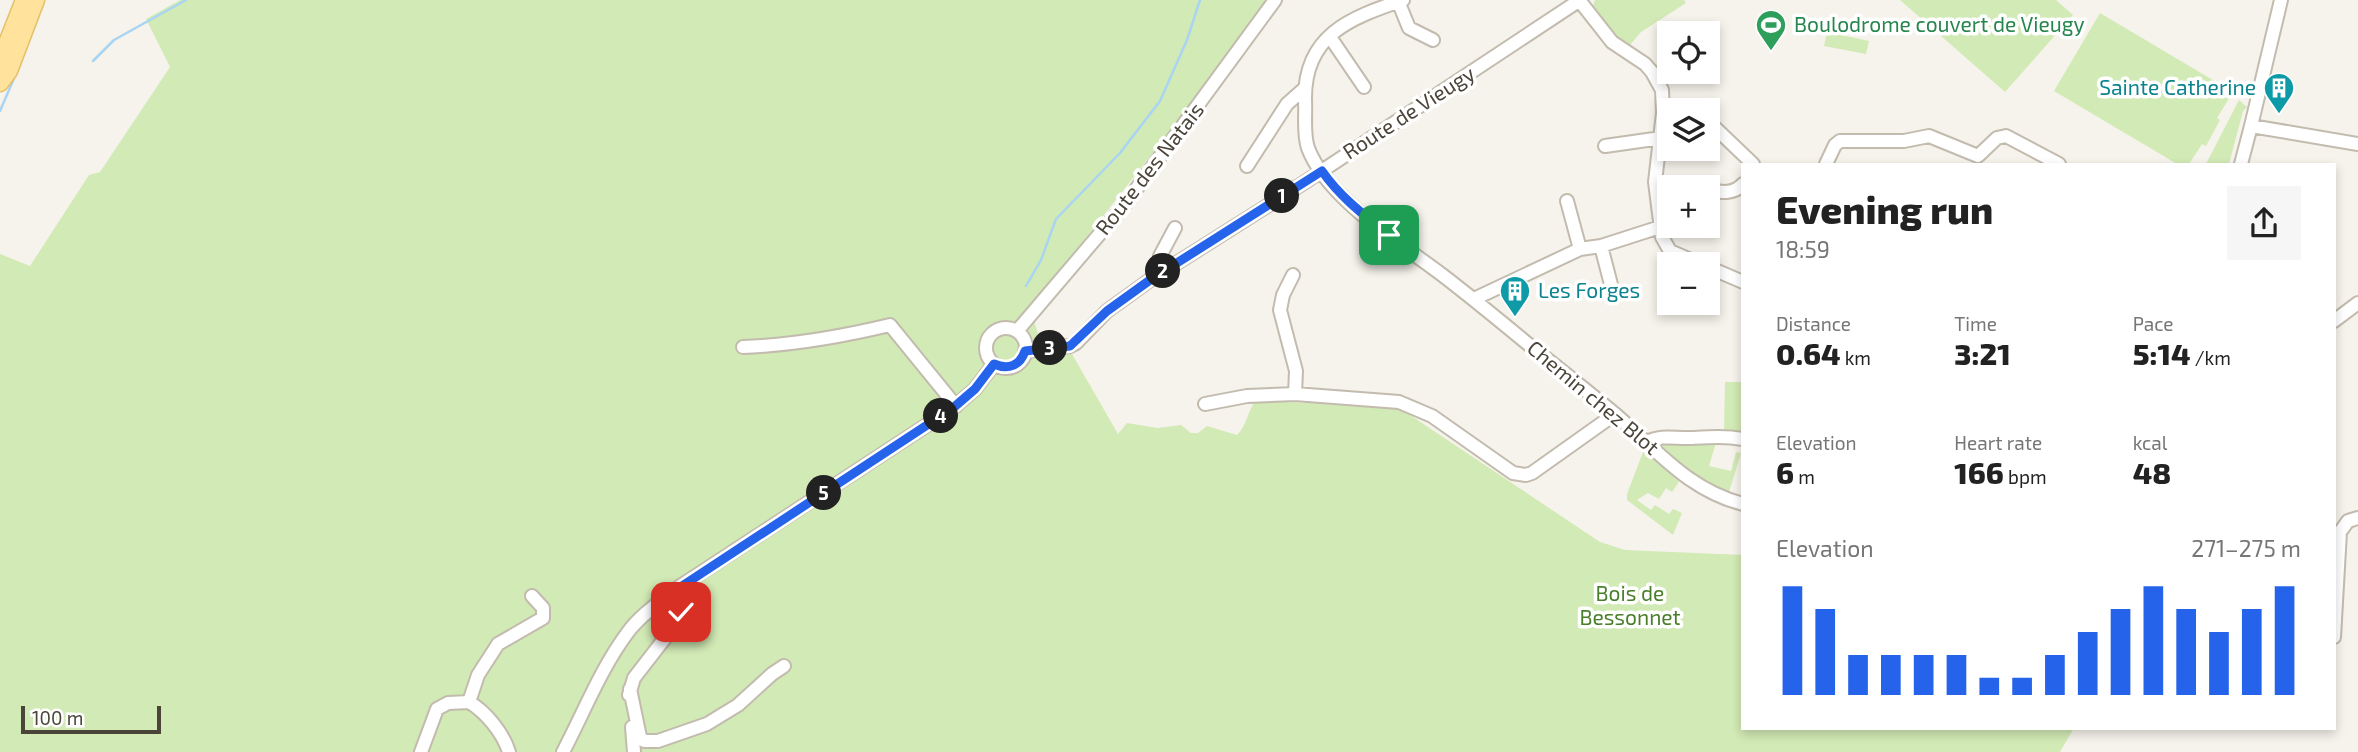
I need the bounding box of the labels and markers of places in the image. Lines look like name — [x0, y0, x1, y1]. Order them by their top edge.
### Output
sports icon: Boulodrome couvert de Vieugy — [1754, 8, 1788, 52]
place label: Boulodrome couvert de Vieugy — [1794, 11, 2085, 36]
building icon: Sainte Catherine — [2262, 71, 2296, 115]
place label: Sainte Catherine — [2099, 74, 2256, 99]
pin: 1 — [1264, 178, 1300, 214]
pin — [1359, 205, 1419, 265]
pin: 2 — [1146, 254, 1180, 288]
building icon: Les Forges — [1498, 274, 1532, 318]
place label: Les Forges — [1538, 277, 1640, 302]
pin: 3 — [1032, 330, 1068, 366]
pin: 4 — [923, 398, 958, 434]
pin: 5 — [806, 476, 842, 510]
pin — [651, 582, 711, 642]

